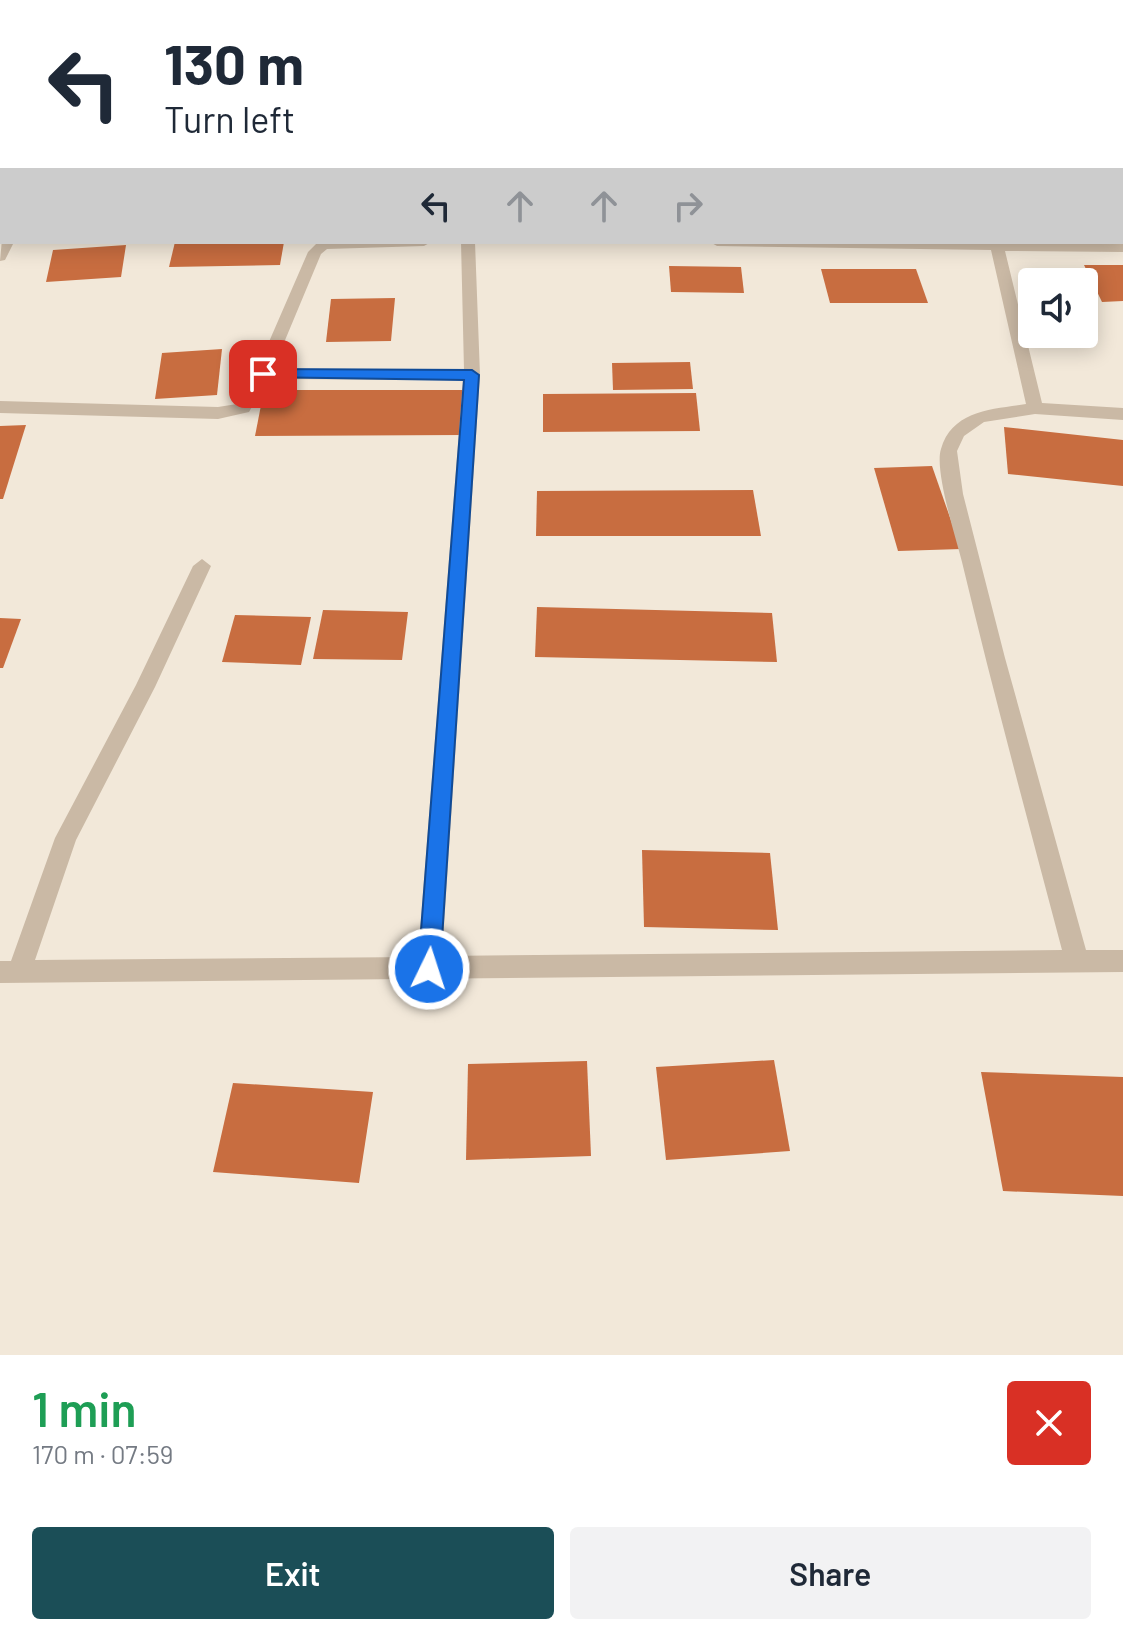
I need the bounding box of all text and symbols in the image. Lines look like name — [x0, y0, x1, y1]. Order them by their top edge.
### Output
text: 130 m — [164, 29, 304, 96]
icon: left — [32, 32, 136, 136]
text: Turn left — [164, 97, 295, 140]
icon: left — [414, 184, 458, 228]
icon: ahead — [498, 184, 542, 228]
icon: ahead — [582, 184, 626, 228]
icon: right — [666, 184, 710, 228]
map controls — [1018, 268, 1098, 348]
button: sound — [1018, 268, 1098, 348]
pin — [229, 340, 297, 408]
icon: arrive — [241, 352, 285, 396]
position arrow — [387, 927, 471, 1011]
text: 1 min — [32, 1379, 137, 1437]
button: close — [1007, 1381, 1091, 1465]
text: 170 m · 07:59 — [32, 1438, 173, 1469]
button: Exit — [32, 1527, 554, 1619]
button: Share — [570, 1527, 1091, 1619]

